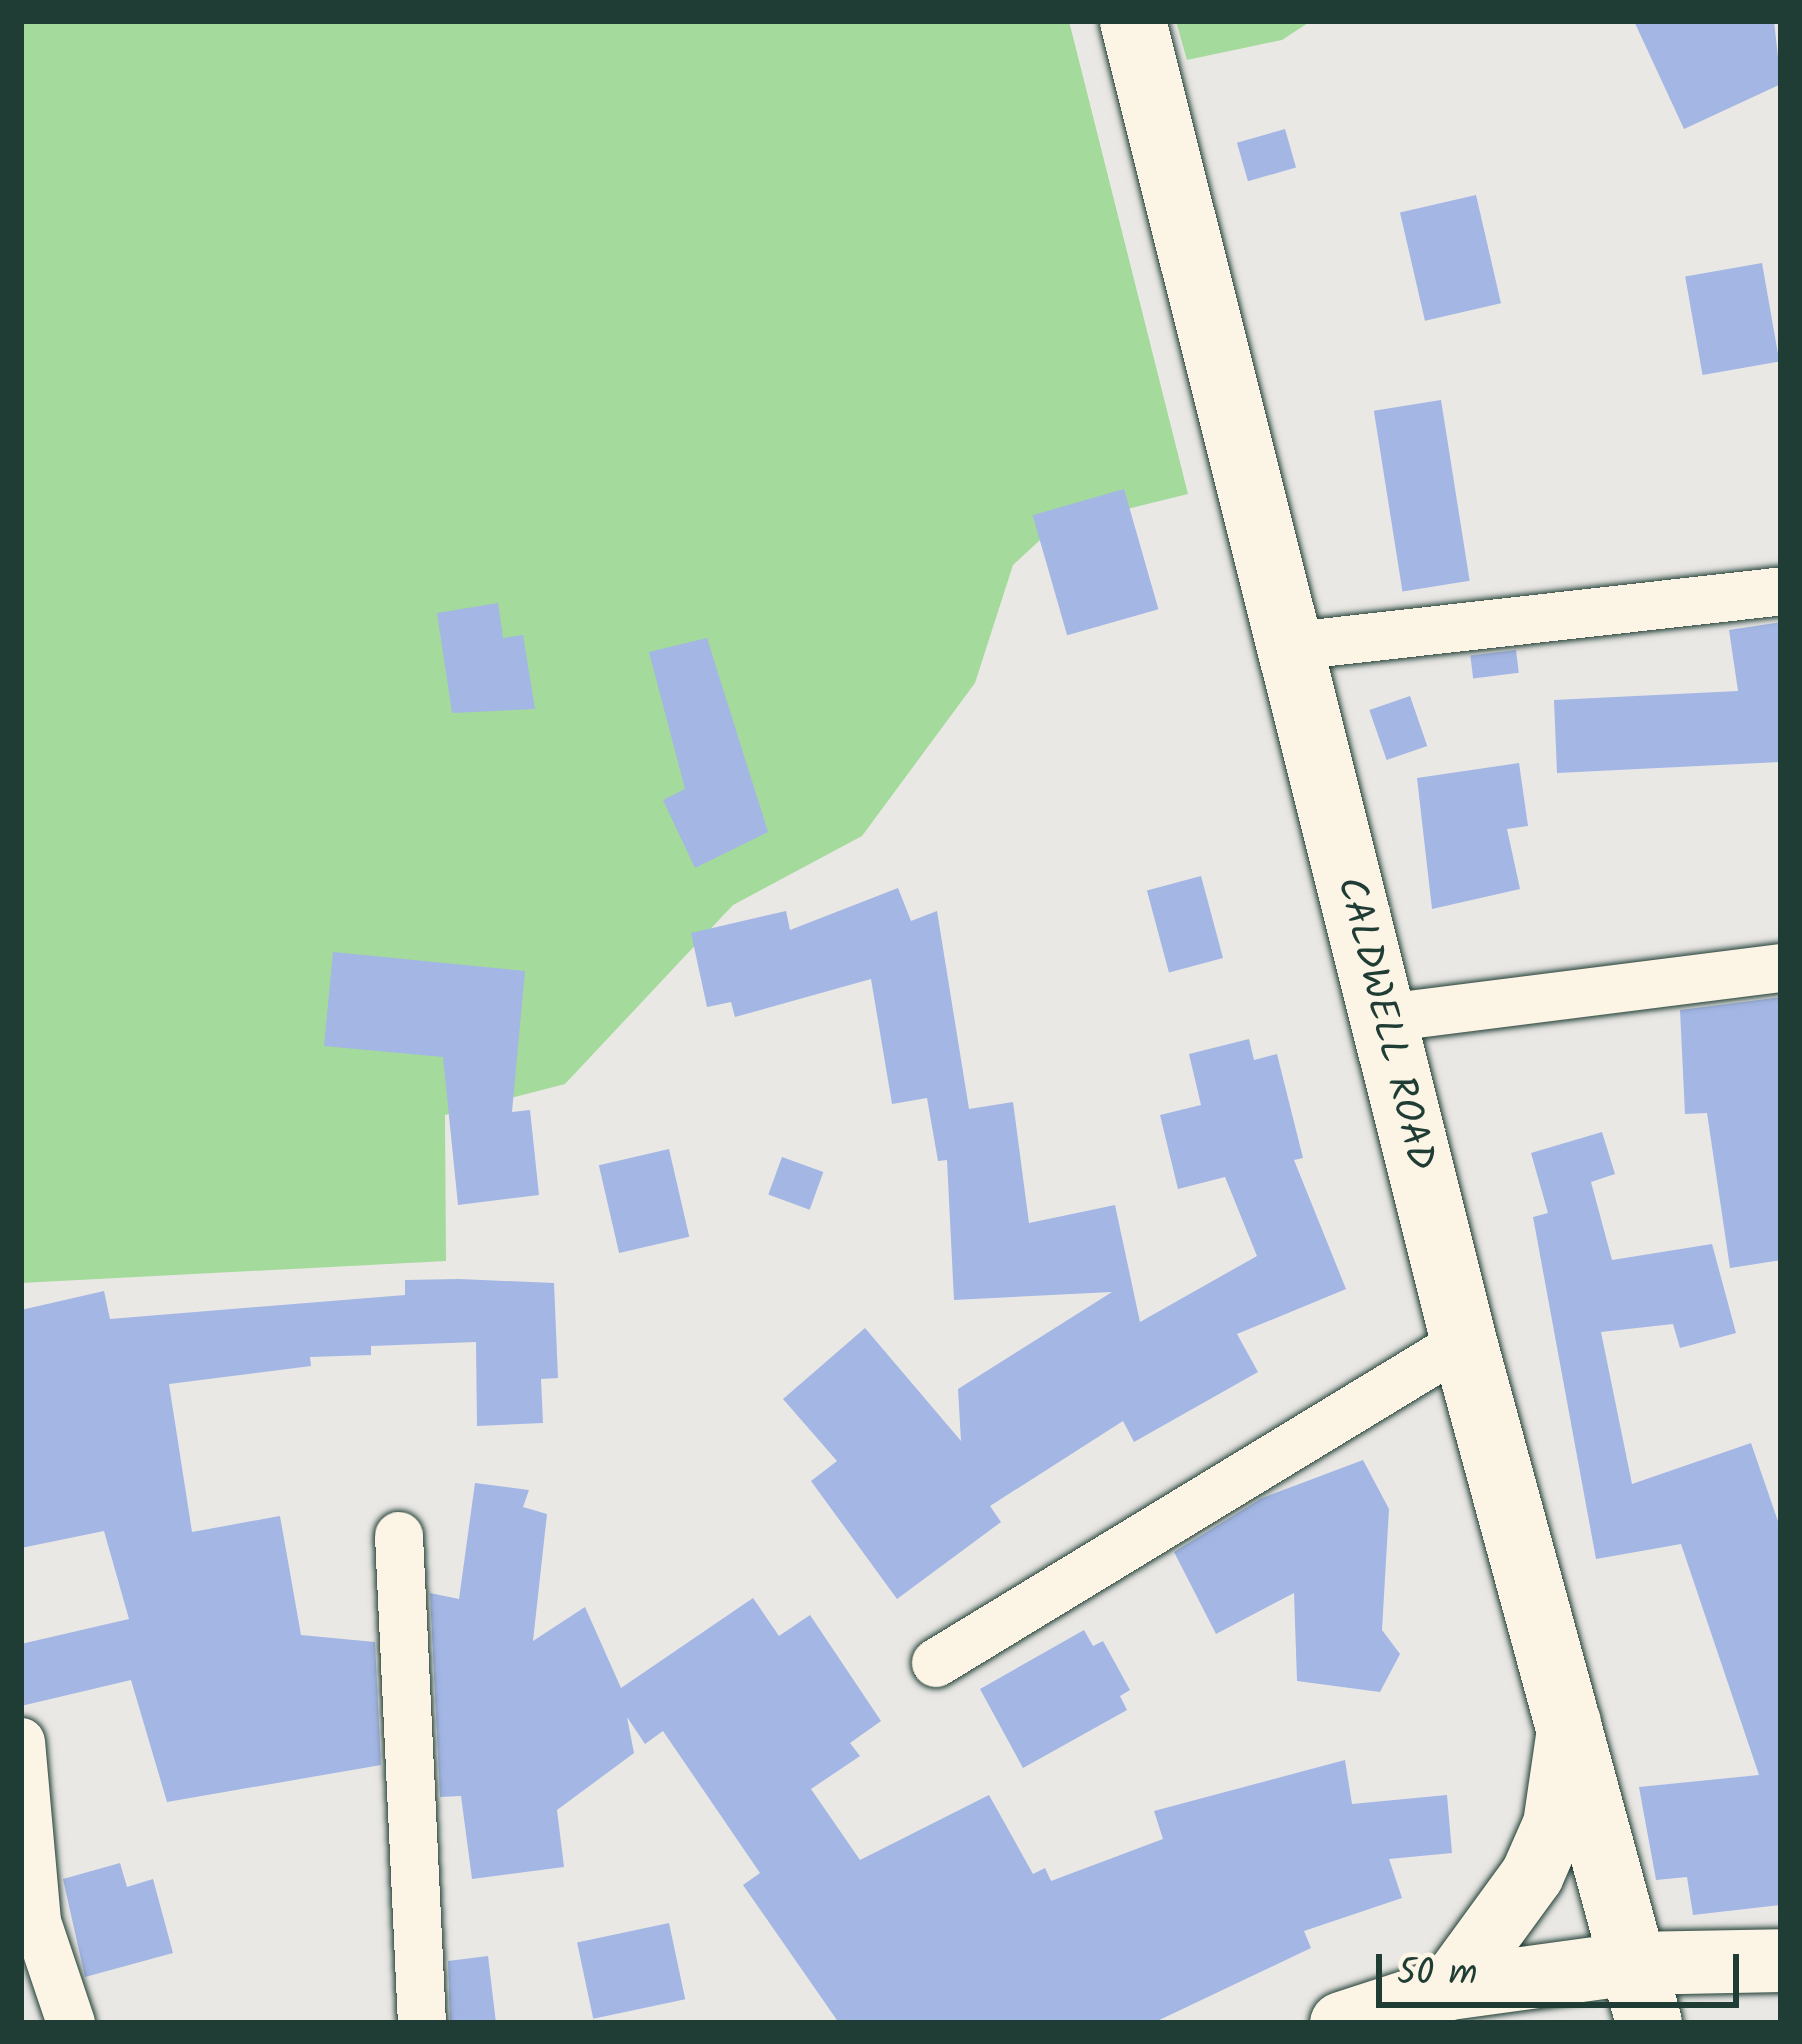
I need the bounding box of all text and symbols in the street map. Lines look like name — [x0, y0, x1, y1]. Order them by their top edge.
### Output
street label: CALDWELL ROAD — [1325, 872, 1443, 1176]
scale bar — [1382, 1930, 1745, 2004]
text: 50 m — [1397, 1946, 1477, 2003]

